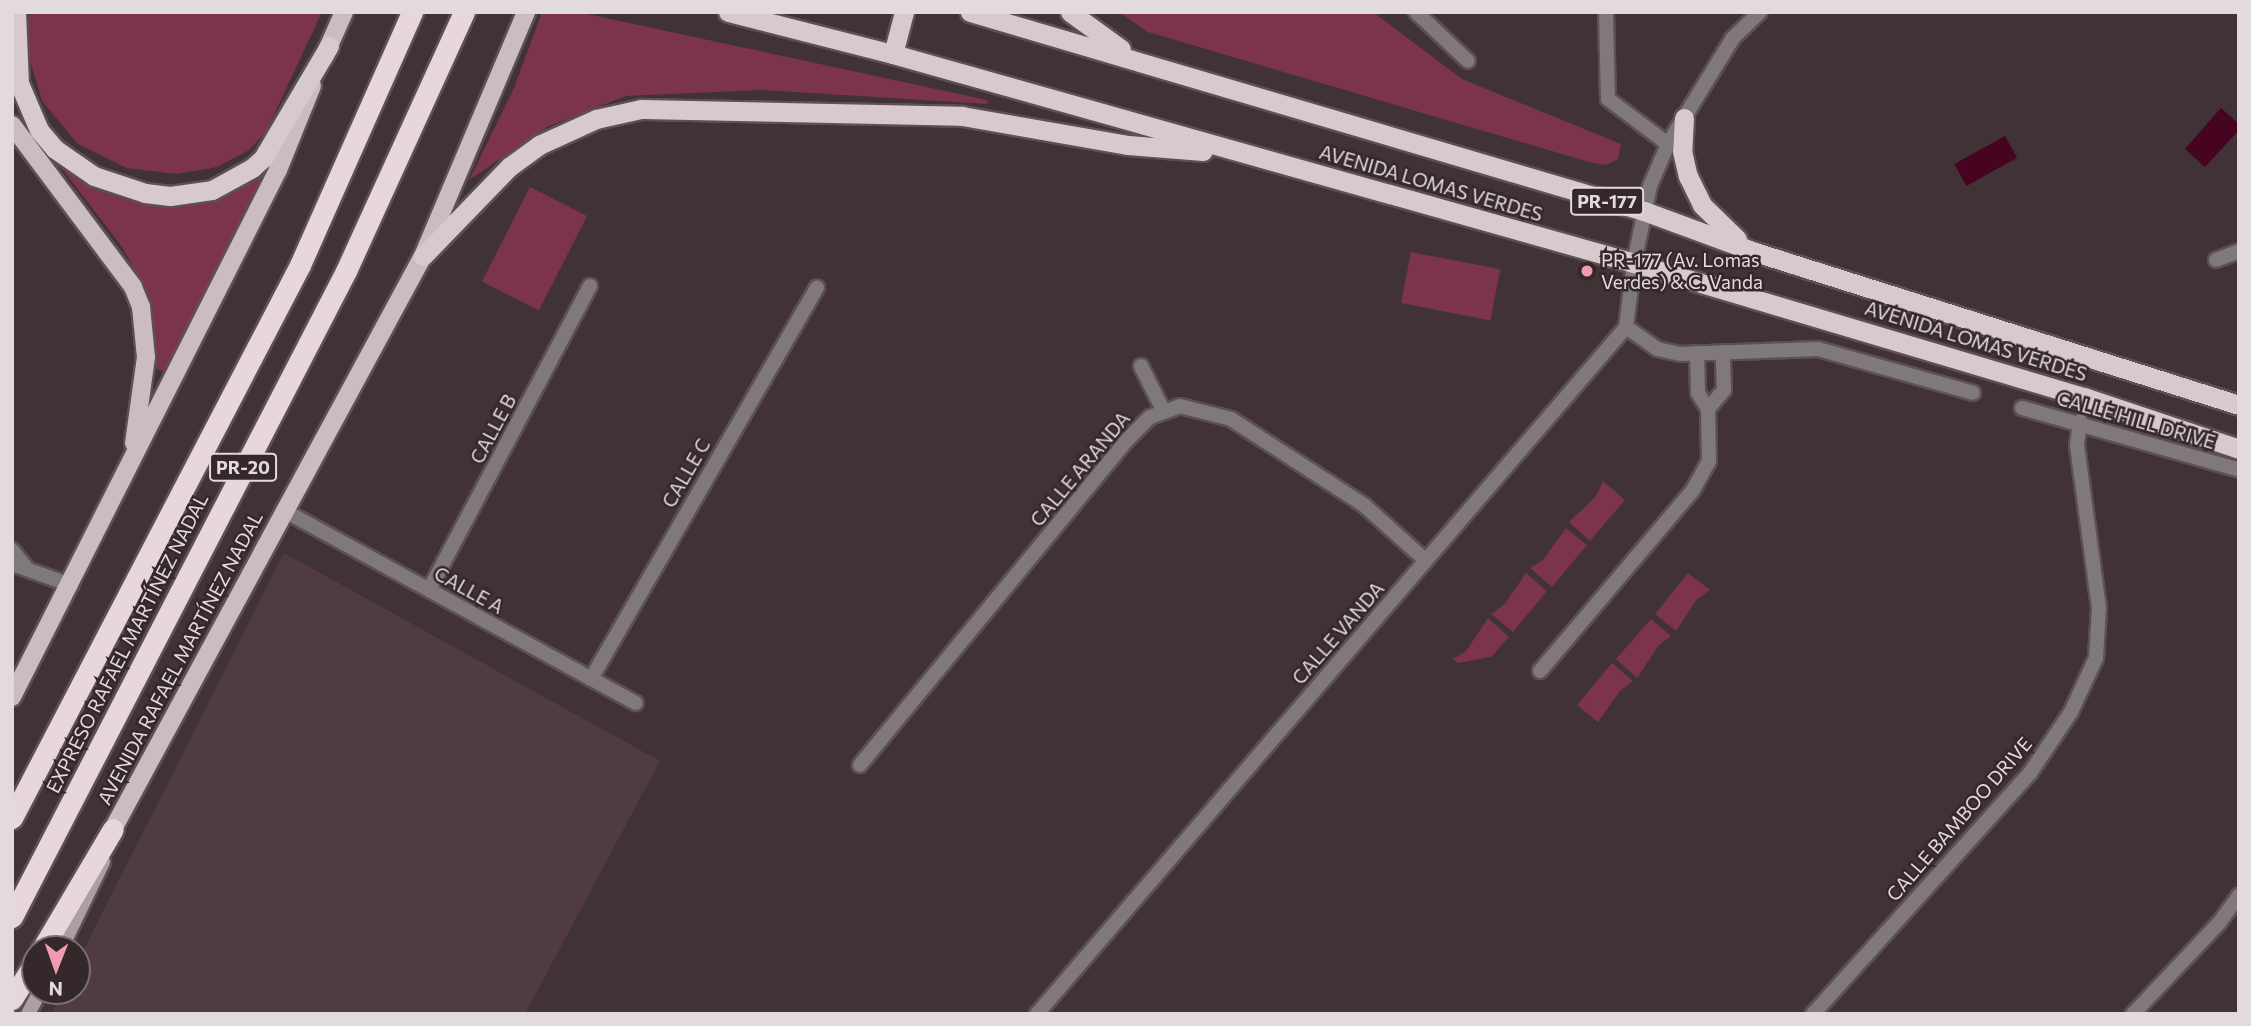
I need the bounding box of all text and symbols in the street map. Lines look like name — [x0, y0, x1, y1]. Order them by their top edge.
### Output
street label: AVENIDA LOMAS VERDES — [1317, 140, 1545, 226]
road number: PR-177 — [1568, 186, 1646, 216]
place label: PR-177 (Av. Lomas Verdes) & C. Vanda — [1601, 249, 1763, 293]
marker: PR-177 (Av. Lomas Verdes) & C. Vanda — [1579, 263, 1595, 279]
street label: AVENIDA LOMAS VERDES — [1862, 296, 2090, 386]
street label: CALLE HILL DRIVE — [2054, 386, 2218, 454]
street label: CALLE B — [465, 391, 521, 467]
street label: CALLE ARANDA — [1025, 407, 1135, 531]
street label: CALLE C — [657, 434, 715, 512]
road number: PR-20 — [208, 452, 278, 481]
street label: EXPRESO RAFAEL MARTÍNEZ NADAL — [41, 489, 213, 797]
street label: AVENIDA RAFAEL MARTÍNEZ NADAL — [93, 508, 267, 808]
street label: CALLE A — [430, 562, 508, 618]
street label: CALLE VANDA — [1287, 577, 1389, 689]
street label: CALLE BAMBOO DRIVE — [1882, 732, 2036, 906]
north arrow — [21, 935, 91, 1005]
text: N — [48, 978, 63, 1001]

